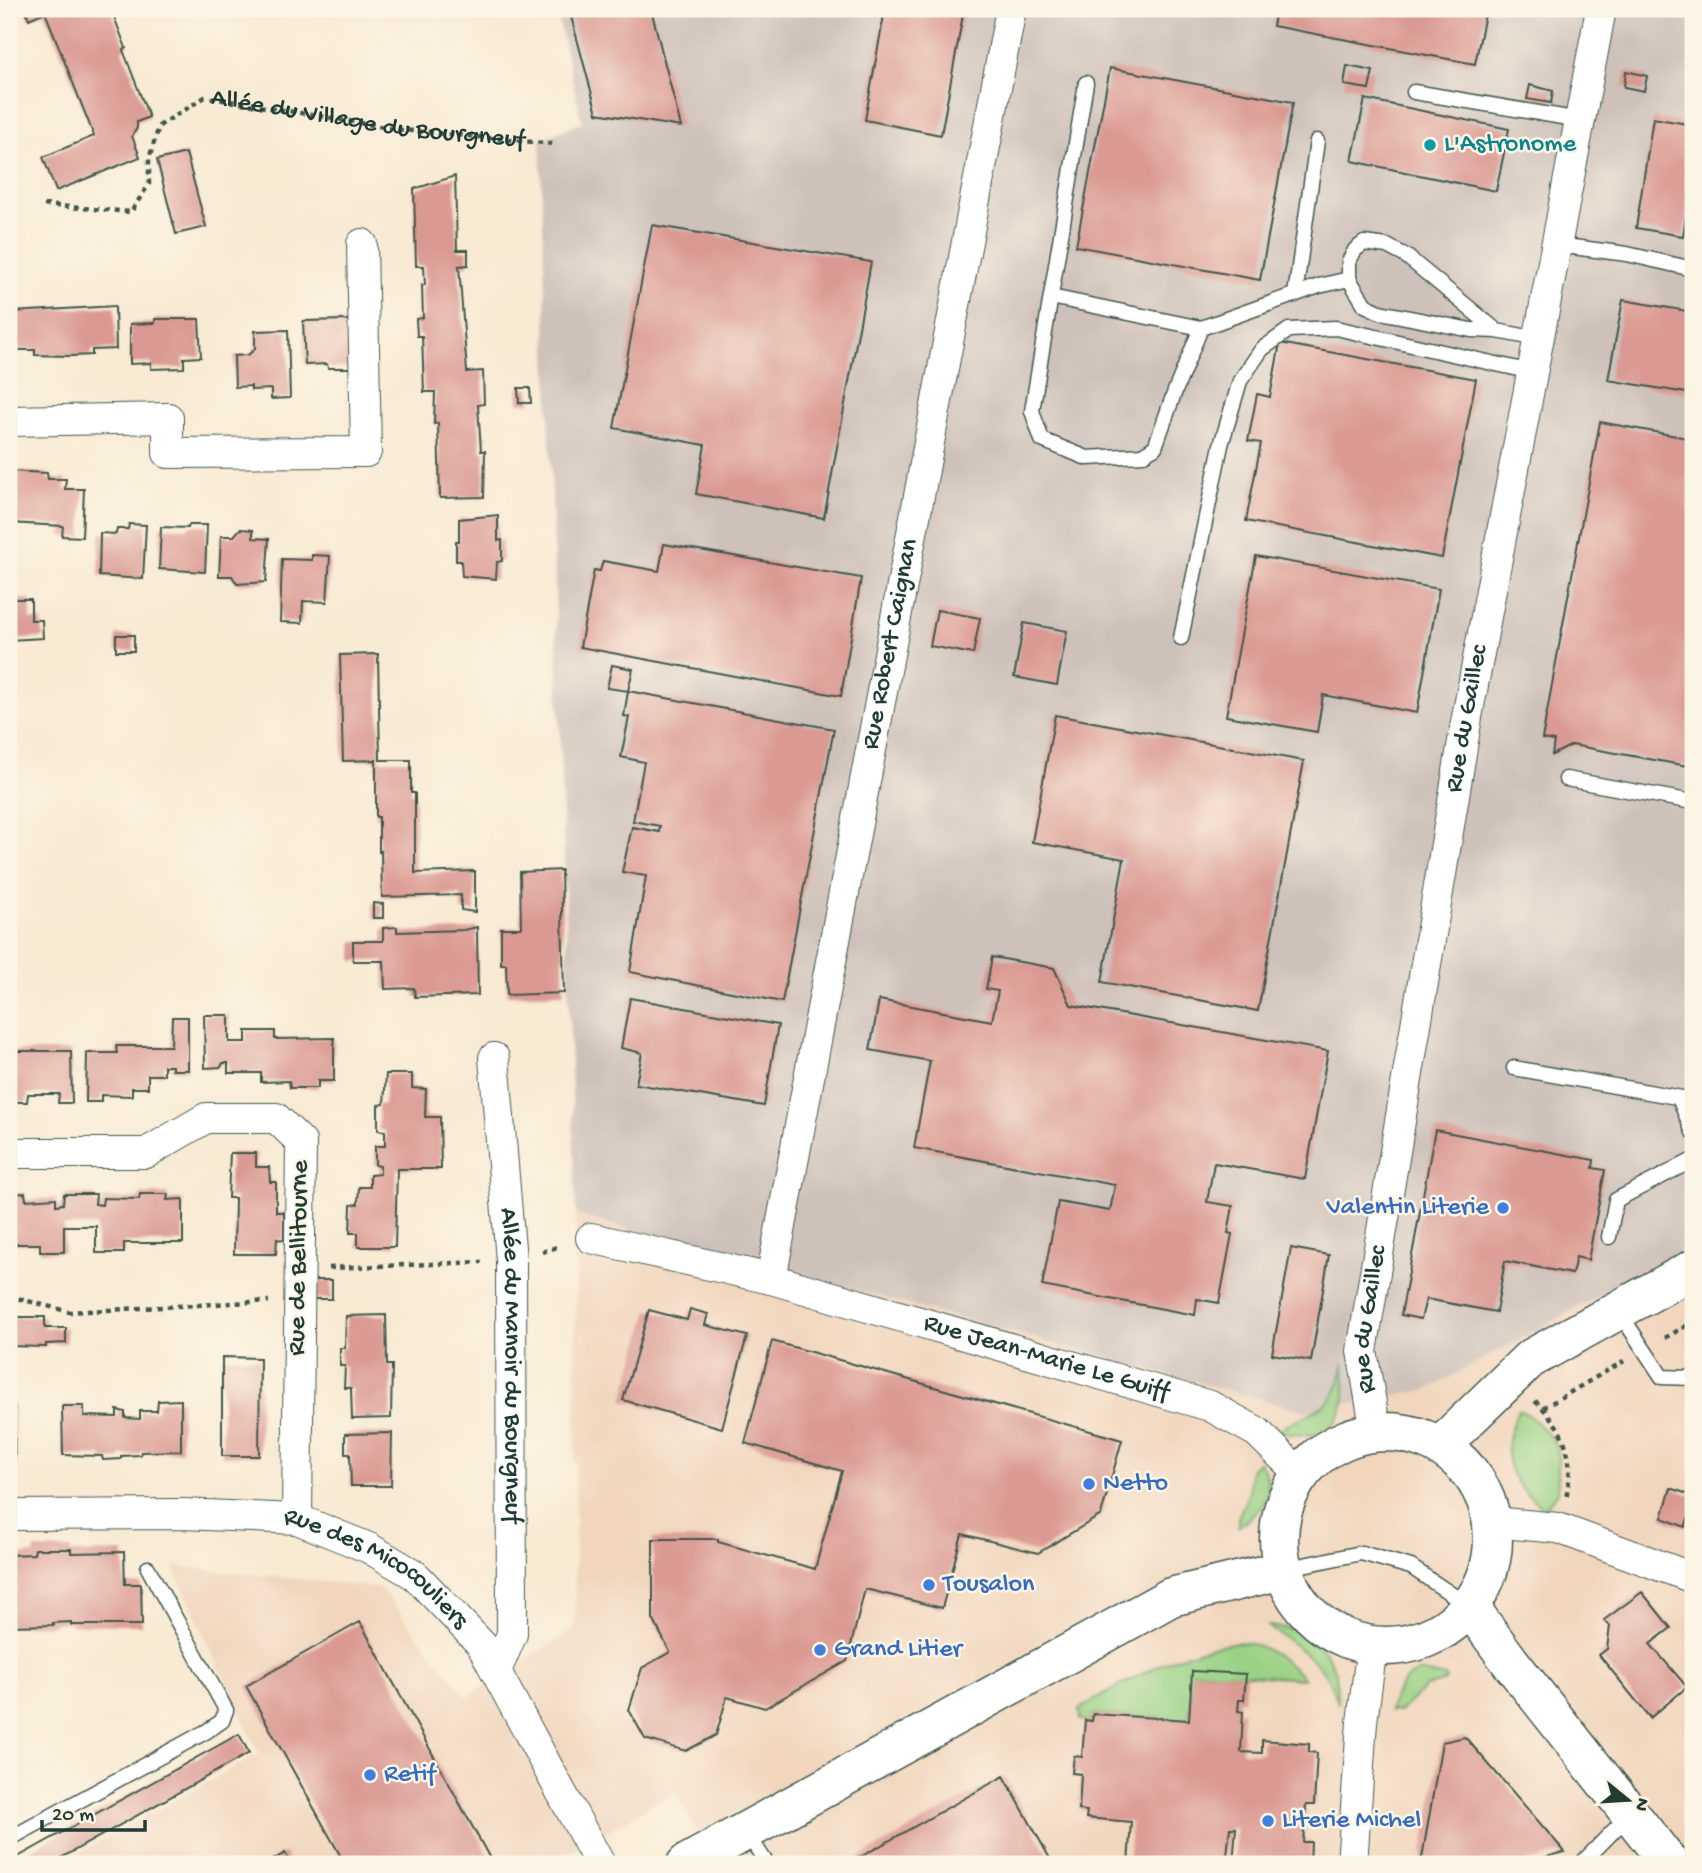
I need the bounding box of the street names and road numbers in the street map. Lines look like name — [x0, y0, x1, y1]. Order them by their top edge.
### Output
street label: Allée du Village du Bourgneuf — [209, 83, 528, 157]
street label: Rue Robert Caignan — [856, 536, 926, 752]
street label: Rue du Gaillec — [1439, 641, 1496, 795]
street label: Rue de Bellitourne — [283, 1160, 317, 1356]
street label: Allée du Manoir du Bourgneuf — [491, 1206, 527, 1525]
street label: Rue du Gaillec — [1346, 1242, 1395, 1396]
street label: Rue Jean-Marie Le Guiff — [920, 1308, 1174, 1409]
street label: Rue des Micocouliers — [283, 1503, 476, 1637]

